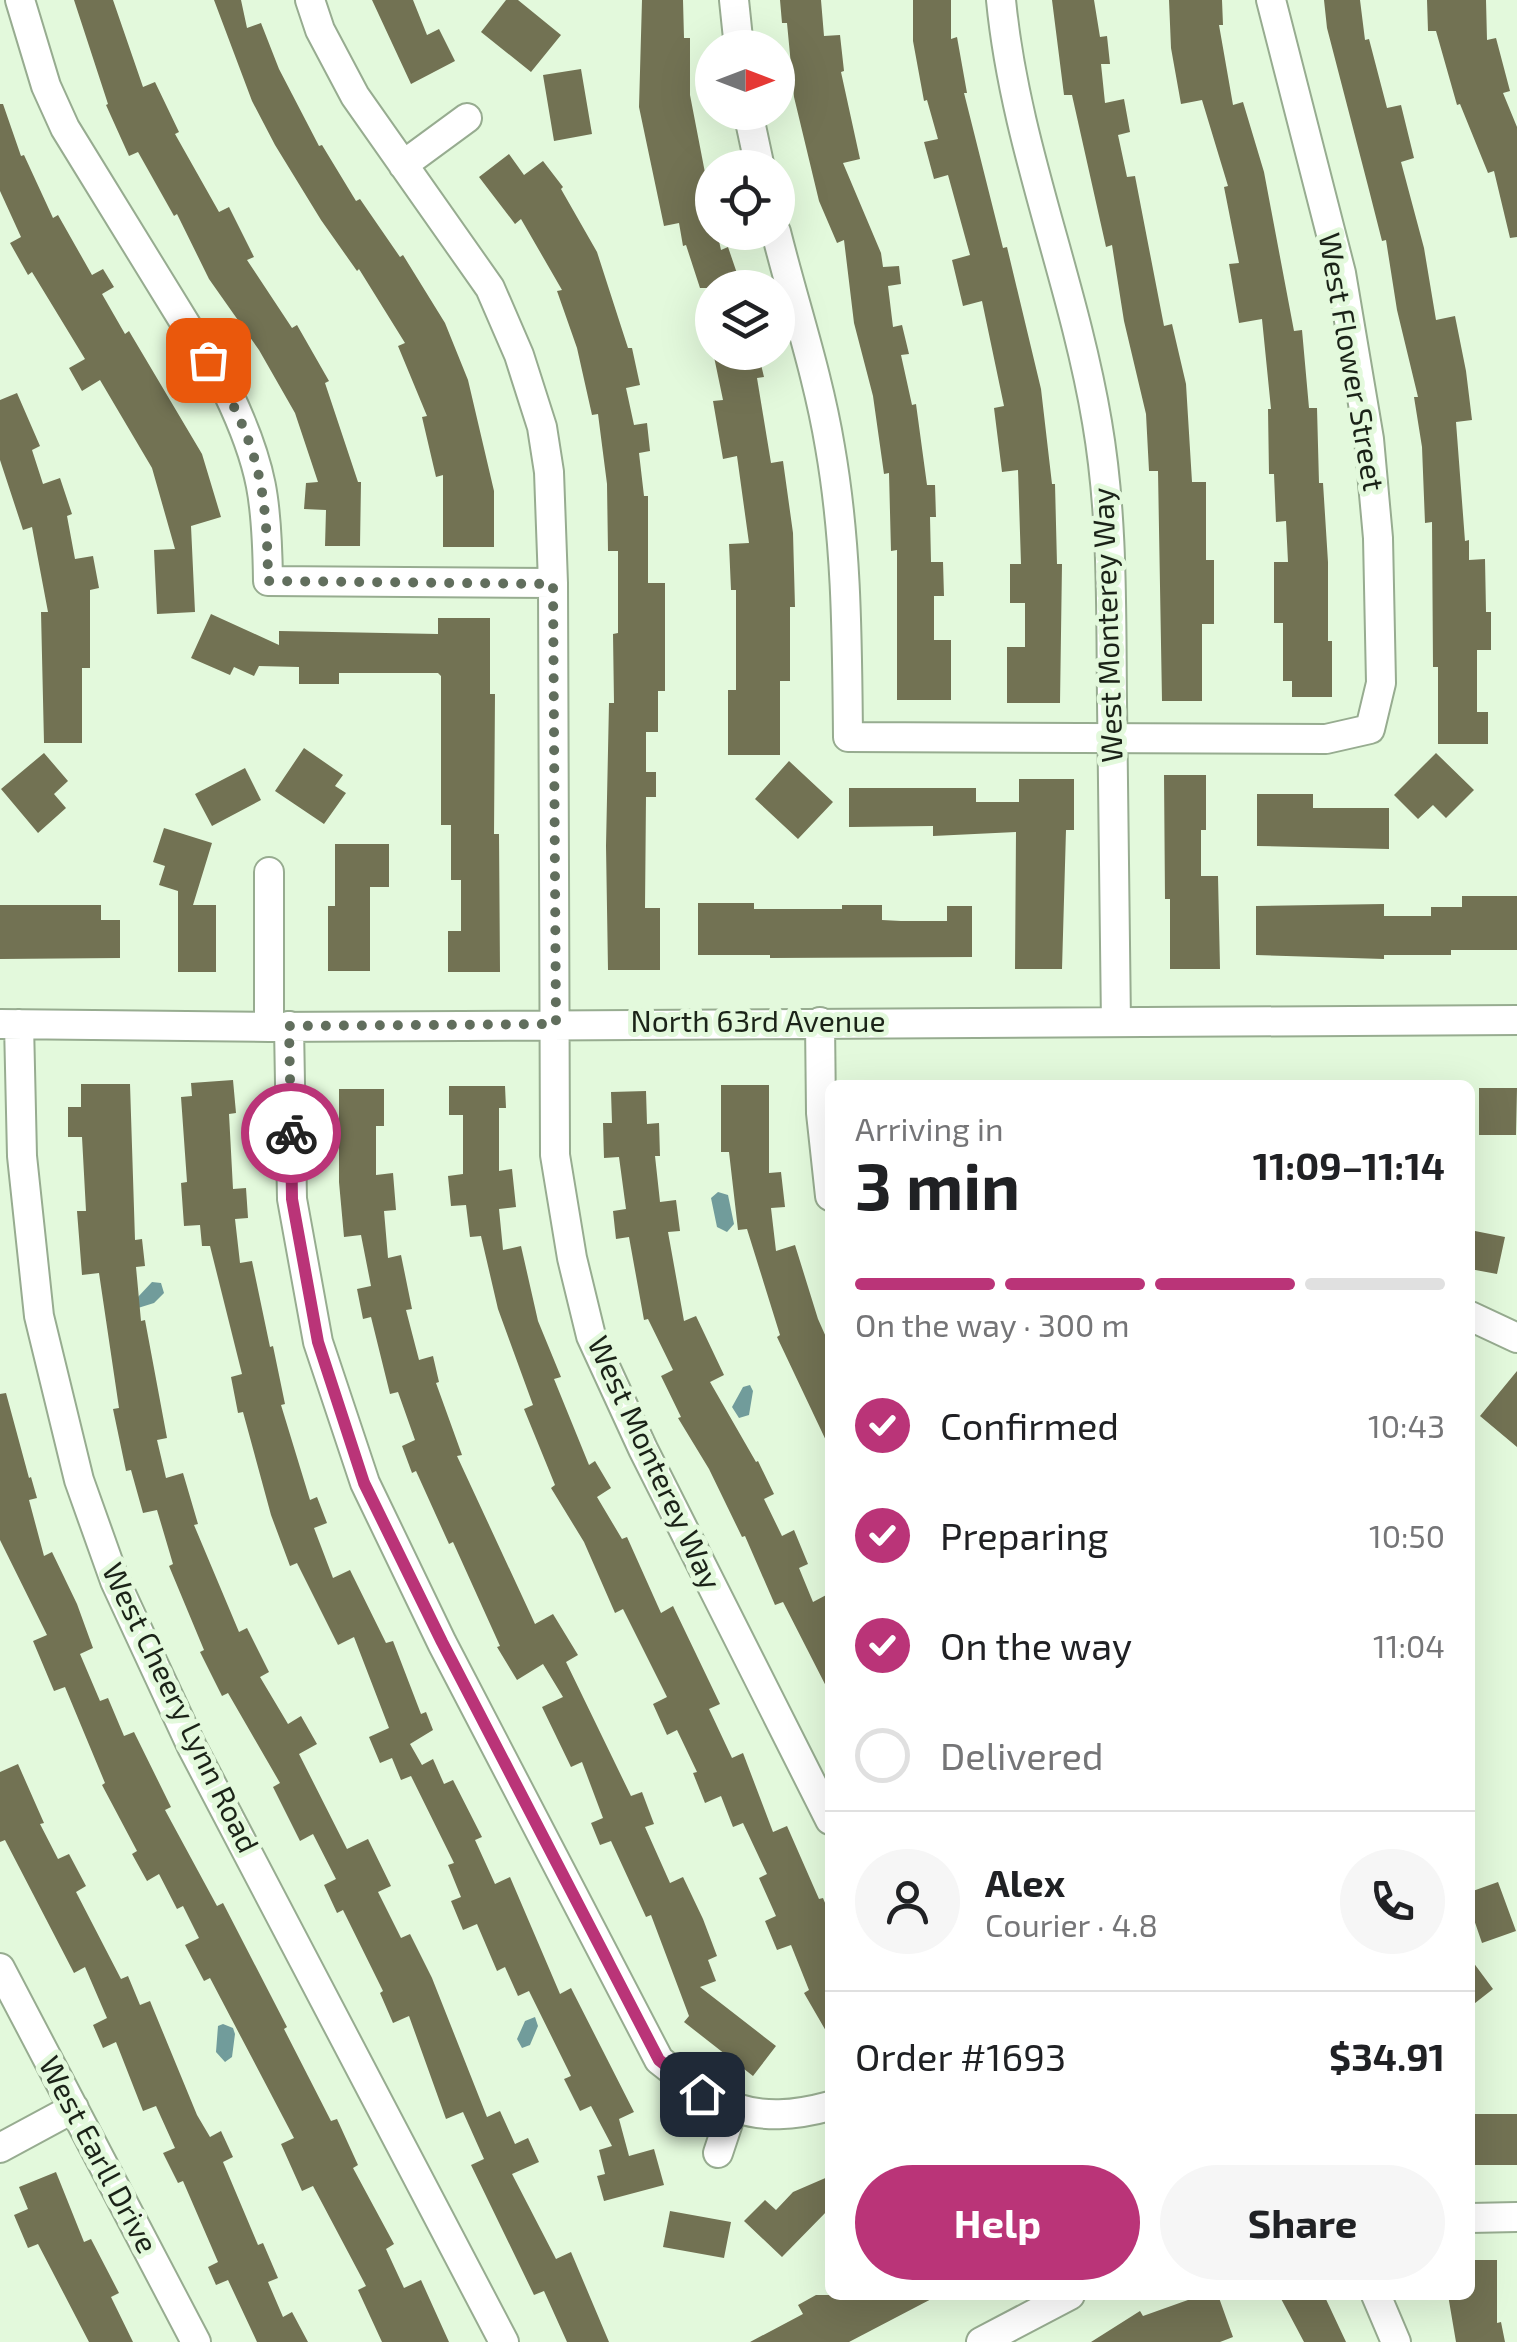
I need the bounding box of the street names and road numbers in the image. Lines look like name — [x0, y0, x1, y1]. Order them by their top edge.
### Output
street label: West Flower Street — [1313, 230, 1393, 494]
street label: West Monterey Way — [1083, 487, 1129, 763]
street label: North 63rd Avenue — [630, 1002, 886, 1038]
street label: West Monterey Way — [581, 1330, 730, 1595]
street label: West Cheery Lynn Road — [96, 1556, 268, 1858]
street label: West Earll Drive — [33, 2050, 167, 2259]

